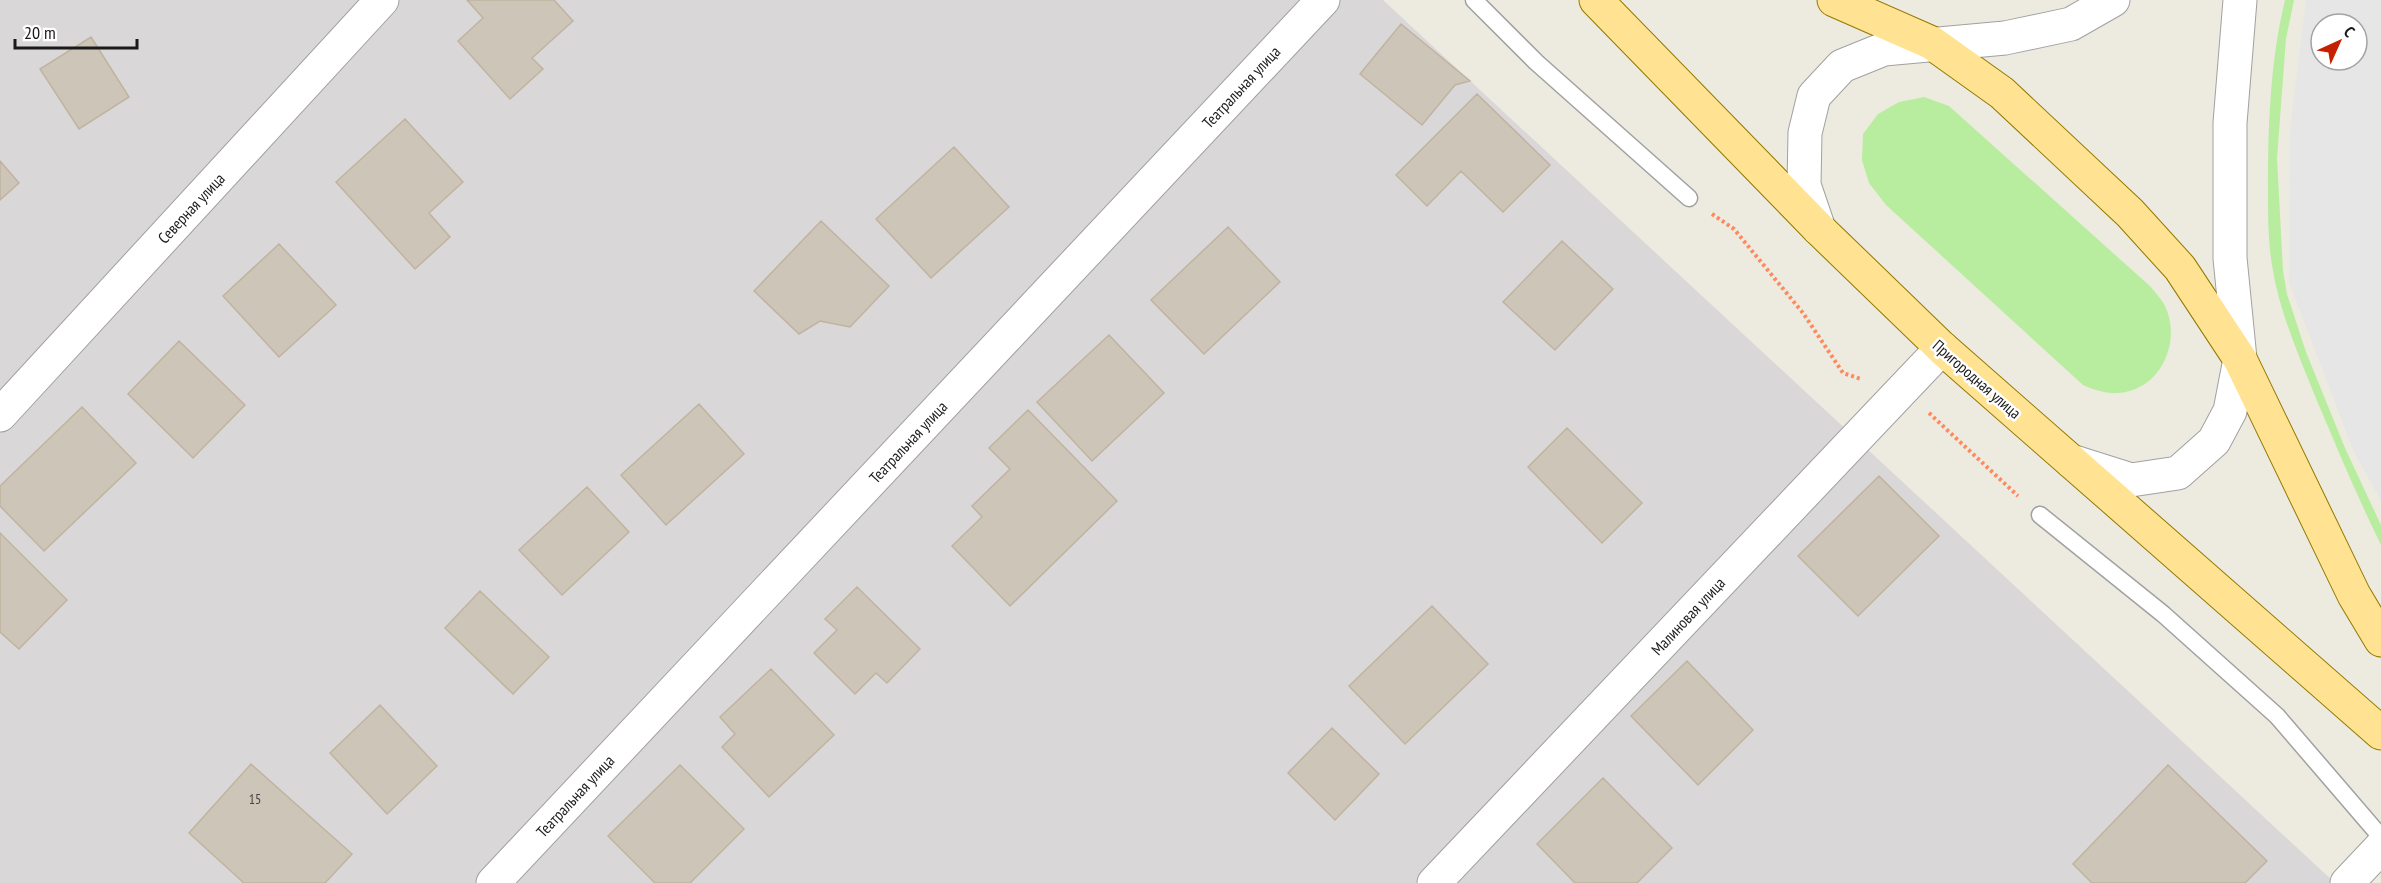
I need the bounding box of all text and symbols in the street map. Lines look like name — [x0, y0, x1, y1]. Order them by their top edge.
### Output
scale bar — [15, 12, 136, 50]
north arrow — [2309, 12, 2369, 72]
text: 20 m — [24, 21, 56, 44]
text: С — [2340, 22, 2360, 42]
street label: Театральная улица — [1198, 42, 1284, 132]
street label: Северная улица — [153, 169, 229, 247]
street label: Пригородная улица — [1929, 335, 2025, 423]
street label: Театральная улица — [865, 397, 951, 487]
street label: Малиновая улица — [1647, 573, 1729, 659]
street label: Театральная улица — [532, 751, 618, 841]
house number: 15 — [249, 790, 261, 808]

